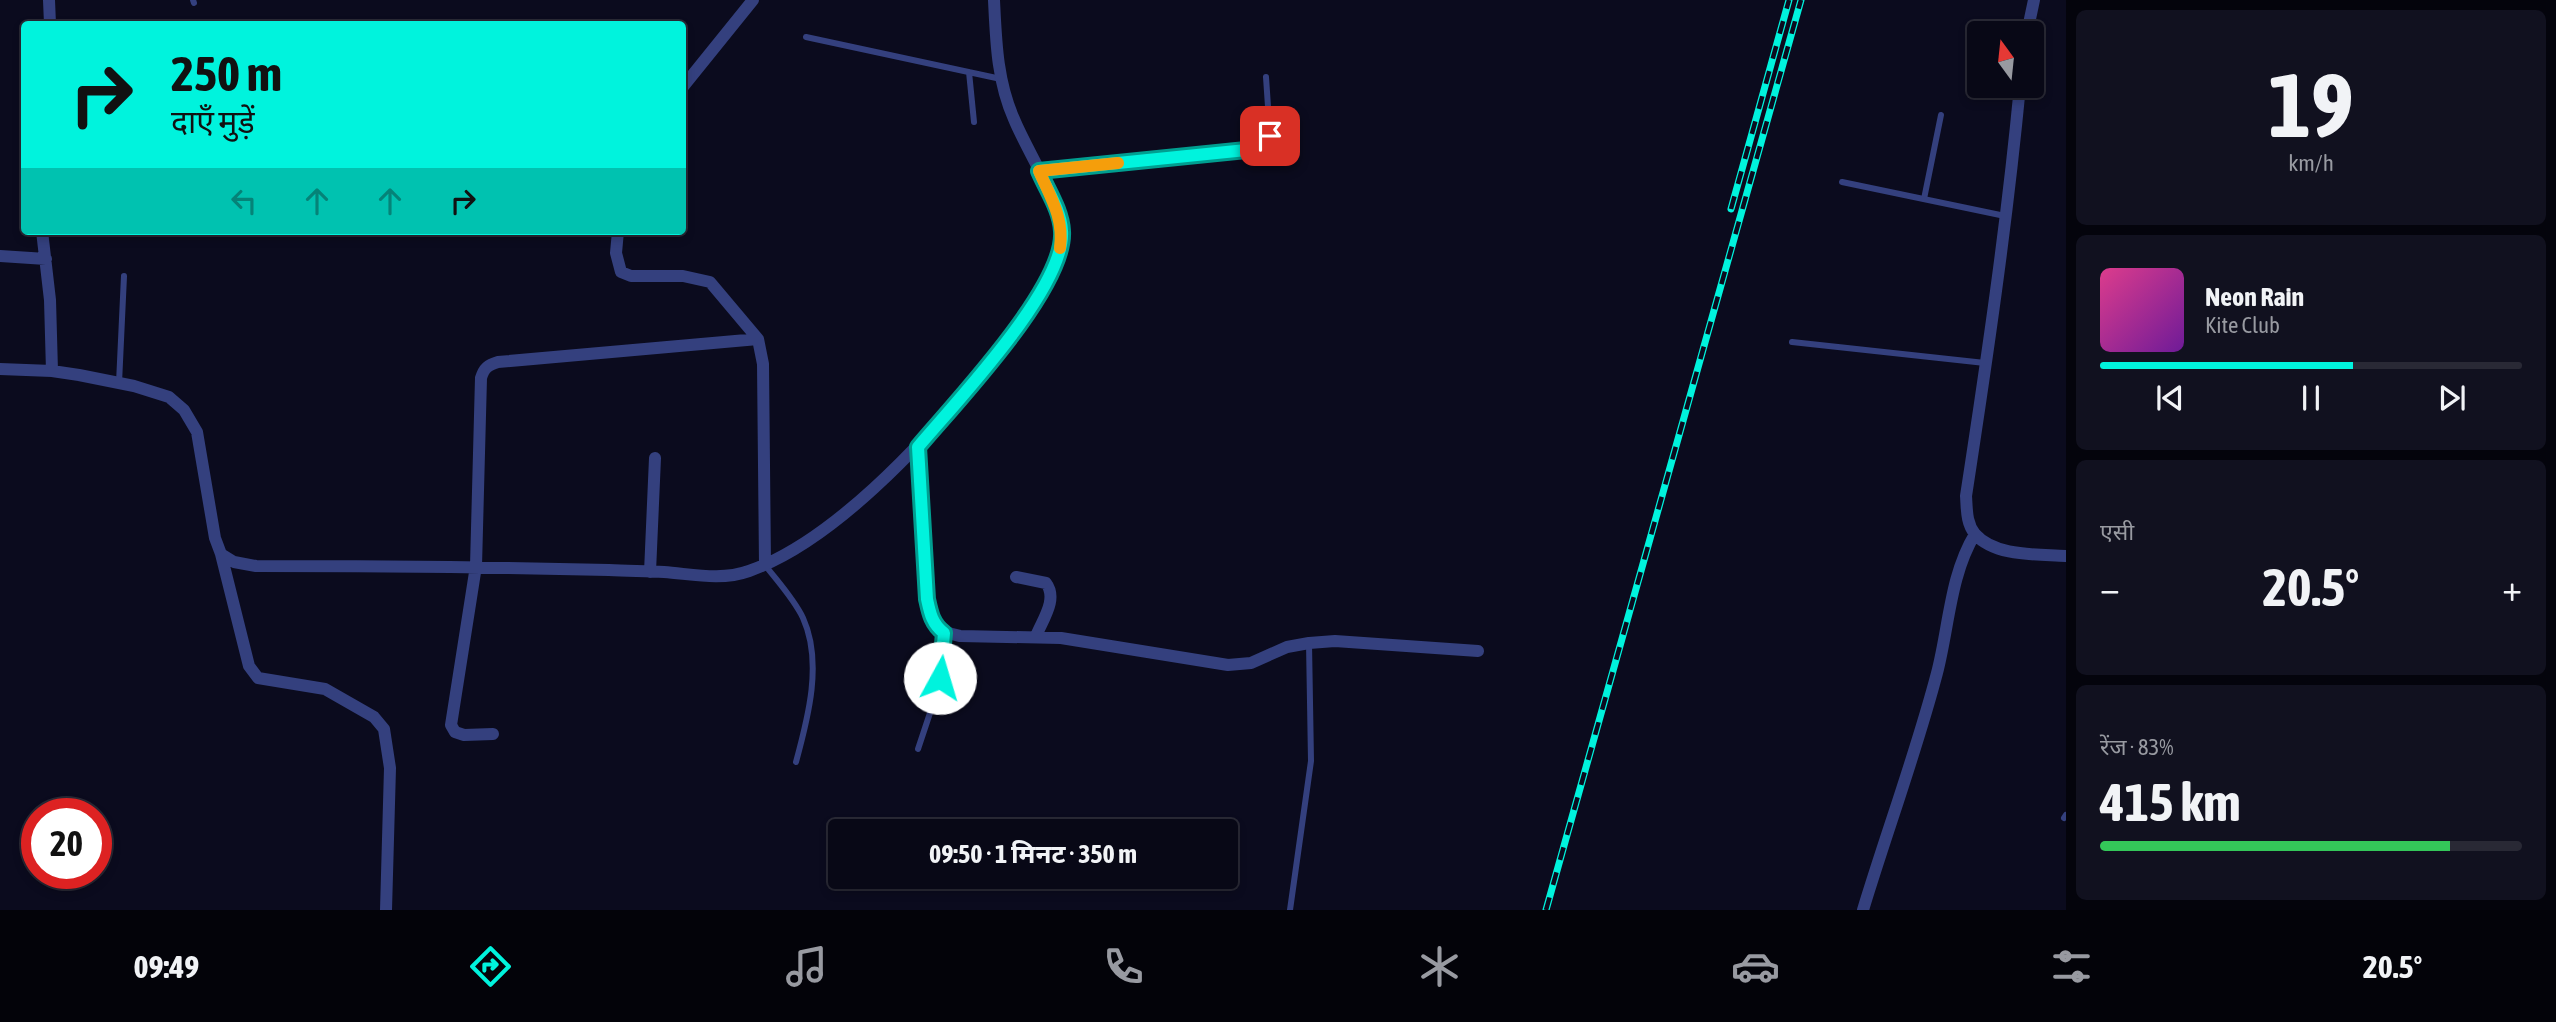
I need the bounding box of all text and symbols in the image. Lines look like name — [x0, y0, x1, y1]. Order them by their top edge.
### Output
north arrow — [1967, 21, 2044, 98]
map controls — [1967, 21, 2044, 98]
text: 250 m — [171, 45, 282, 101]
icon: right — [56, 49, 147, 140]
text: 19 — [2268, 52, 2354, 156]
text: दाएँ मुड़ें — [171, 103, 255, 140]
pin — [1240, 106, 1300, 166]
icon: arrive — [1251, 117, 1289, 155]
text: km/h — [2288, 150, 2334, 176]
icon: left — [225, 182, 263, 220]
icon: ahead — [298, 182, 336, 220]
icon: ahead — [371, 182, 409, 220]
icon: right — [444, 182, 482, 220]
text: Neon Rain — [2205, 282, 2304, 312]
text: Kite Club — [2205, 312, 2280, 338]
icon: previous — [2151, 379, 2189, 417]
icon: pause — [2292, 379, 2330, 417]
icon: next — [2433, 379, 2471, 417]
text: एसी — [2100, 519, 2134, 545]
text: 20.5° — [2263, 557, 2359, 617]
text: − — [2100, 566, 2120, 609]
text: + — [2502, 566, 2522, 609]
position arrow — [903, 641, 977, 715]
text: रेंज · 83% — [2100, 734, 2174, 760]
text: 415 km — [2100, 772, 2241, 832]
speed limit sign: 20 — [21, 798, 112, 889]
text: 09:50 · 1 मिनट · 350 m — [929, 839, 1137, 869]
icon: directions — [466, 942, 515, 991]
icon: music — [782, 942, 831, 991]
icon: phone — [1099, 942, 1148, 991]
icon: climate — [1415, 942, 1464, 991]
icon: car — [1731, 942, 1780, 991]
icon: filters — [2047, 942, 2096, 991]
text: 09:49 — [134, 948, 199, 985]
text: 20.5° — [2363, 948, 2422, 985]

